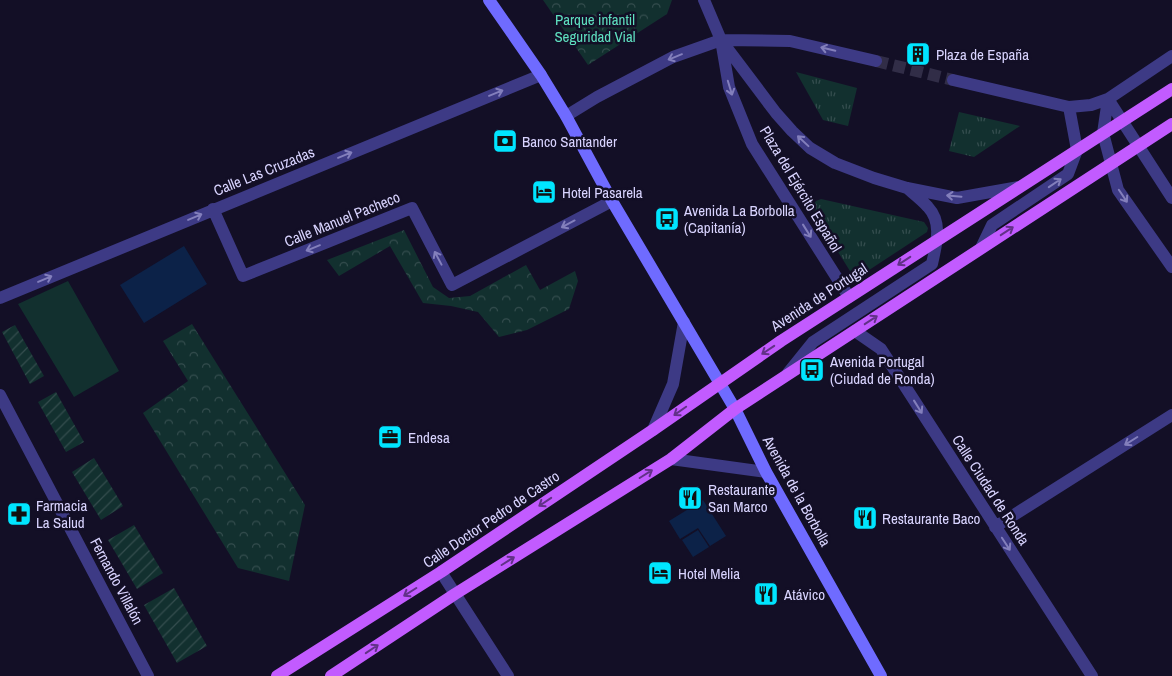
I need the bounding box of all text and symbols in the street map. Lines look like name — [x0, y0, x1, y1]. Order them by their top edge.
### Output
park label: Parque infantil Seguridad Vial — [554, 9, 636, 47]
building icon: Plaza de España — [905, 41, 931, 67]
one-way arrow — [821, 44, 837, 53]
place label: Plaza de España — [936, 44, 1029, 65]
one-way arrow — [668, 52, 683, 62]
one-way arrow — [726, 80, 736, 96]
one-way arrow — [488, 88, 503, 98]
street label: Plaza del Ejército Español — [755, 122, 847, 256]
bank icon: Banco Santander — [492, 128, 518, 154]
place label: Banco Santander — [522, 131, 617, 152]
one-way arrow — [796, 135, 809, 147]
street label: Calle Las Cruzadas — [210, 141, 318, 201]
one-way arrow — [337, 150, 352, 159]
one-way arrow — [1047, 178, 1061, 188]
hotel icon: Hotel Pasarela — [531, 179, 557, 205]
place label: Hotel Pasarela — [562, 182, 643, 203]
street label: Calle Manuel Pacheco — [281, 186, 403, 252]
one-way arrow — [1117, 189, 1128, 203]
one-way arrow — [946, 191, 962, 201]
place label: Avenida La Borbolla (Capitanía) — [683, 200, 795, 238]
bus stop icon: Avenida La Borbolla (Capitanía) — [654, 206, 680, 232]
one-way arrow — [187, 211, 202, 221]
one-way arrow — [561, 219, 576, 229]
one-way arrow — [802, 223, 812, 237]
one-way arrow — [1000, 226, 1014, 236]
one-way arrow — [306, 244, 321, 253]
one-way arrow — [433, 250, 443, 265]
one-way arrow — [898, 256, 912, 266]
street label: Avenida de Portugal — [766, 258, 871, 337]
one-way arrow — [37, 274, 52, 284]
one-way arrow — [864, 315, 878, 325]
one-way arrow — [761, 345, 775, 355]
place label: Avenida Portugal (Ciudad de Ronda) — [829, 351, 935, 389]
bus stop icon: Avenida Portugal (Ciudad de Ronda) — [799, 357, 825, 383]
one-way arrow — [913, 400, 923, 414]
one-way arrow — [673, 406, 687, 416]
office icon: Endesa — [377, 424, 403, 450]
place label: Endesa — [408, 427, 450, 448]
street label: Avenida de la Borbolla — [757, 431, 836, 550]
street label: Calle Ciudad de Ronda — [947, 431, 1035, 549]
one-way arrow — [1124, 436, 1138, 446]
street label: Calle Doctor Pedro de Castro — [419, 465, 564, 573]
one-way arrow — [639, 469, 653, 480]
place label: Restaurante San Marco — [708, 479, 775, 517]
restaurant icon: Restaurante San Marco — [677, 485, 703, 511]
place label: Farmacia La Salud — [36, 495, 88, 533]
one-way arrow — [538, 497, 552, 507]
pharmacy icon: Farmacia La Salud — [6, 501, 32, 527]
restaurant icon: Restaurante Baco — [852, 505, 878, 531]
place label: Restaurante Baco — [882, 508, 981, 529]
street label: Fernando Villalón — [85, 534, 149, 628]
one-way arrow — [1002, 536, 1012, 550]
one-way arrow — [501, 555, 515, 565]
hotel icon: Hotel Melia — [647, 560, 673, 586]
place label: Hotel Melia — [678, 563, 740, 584]
restaurant icon: Atávico — [753, 581, 779, 607]
place label: Atávico — [783, 584, 825, 605]
one-way arrow — [403, 587, 417, 597]
one-way arrow — [365, 644, 379, 654]

